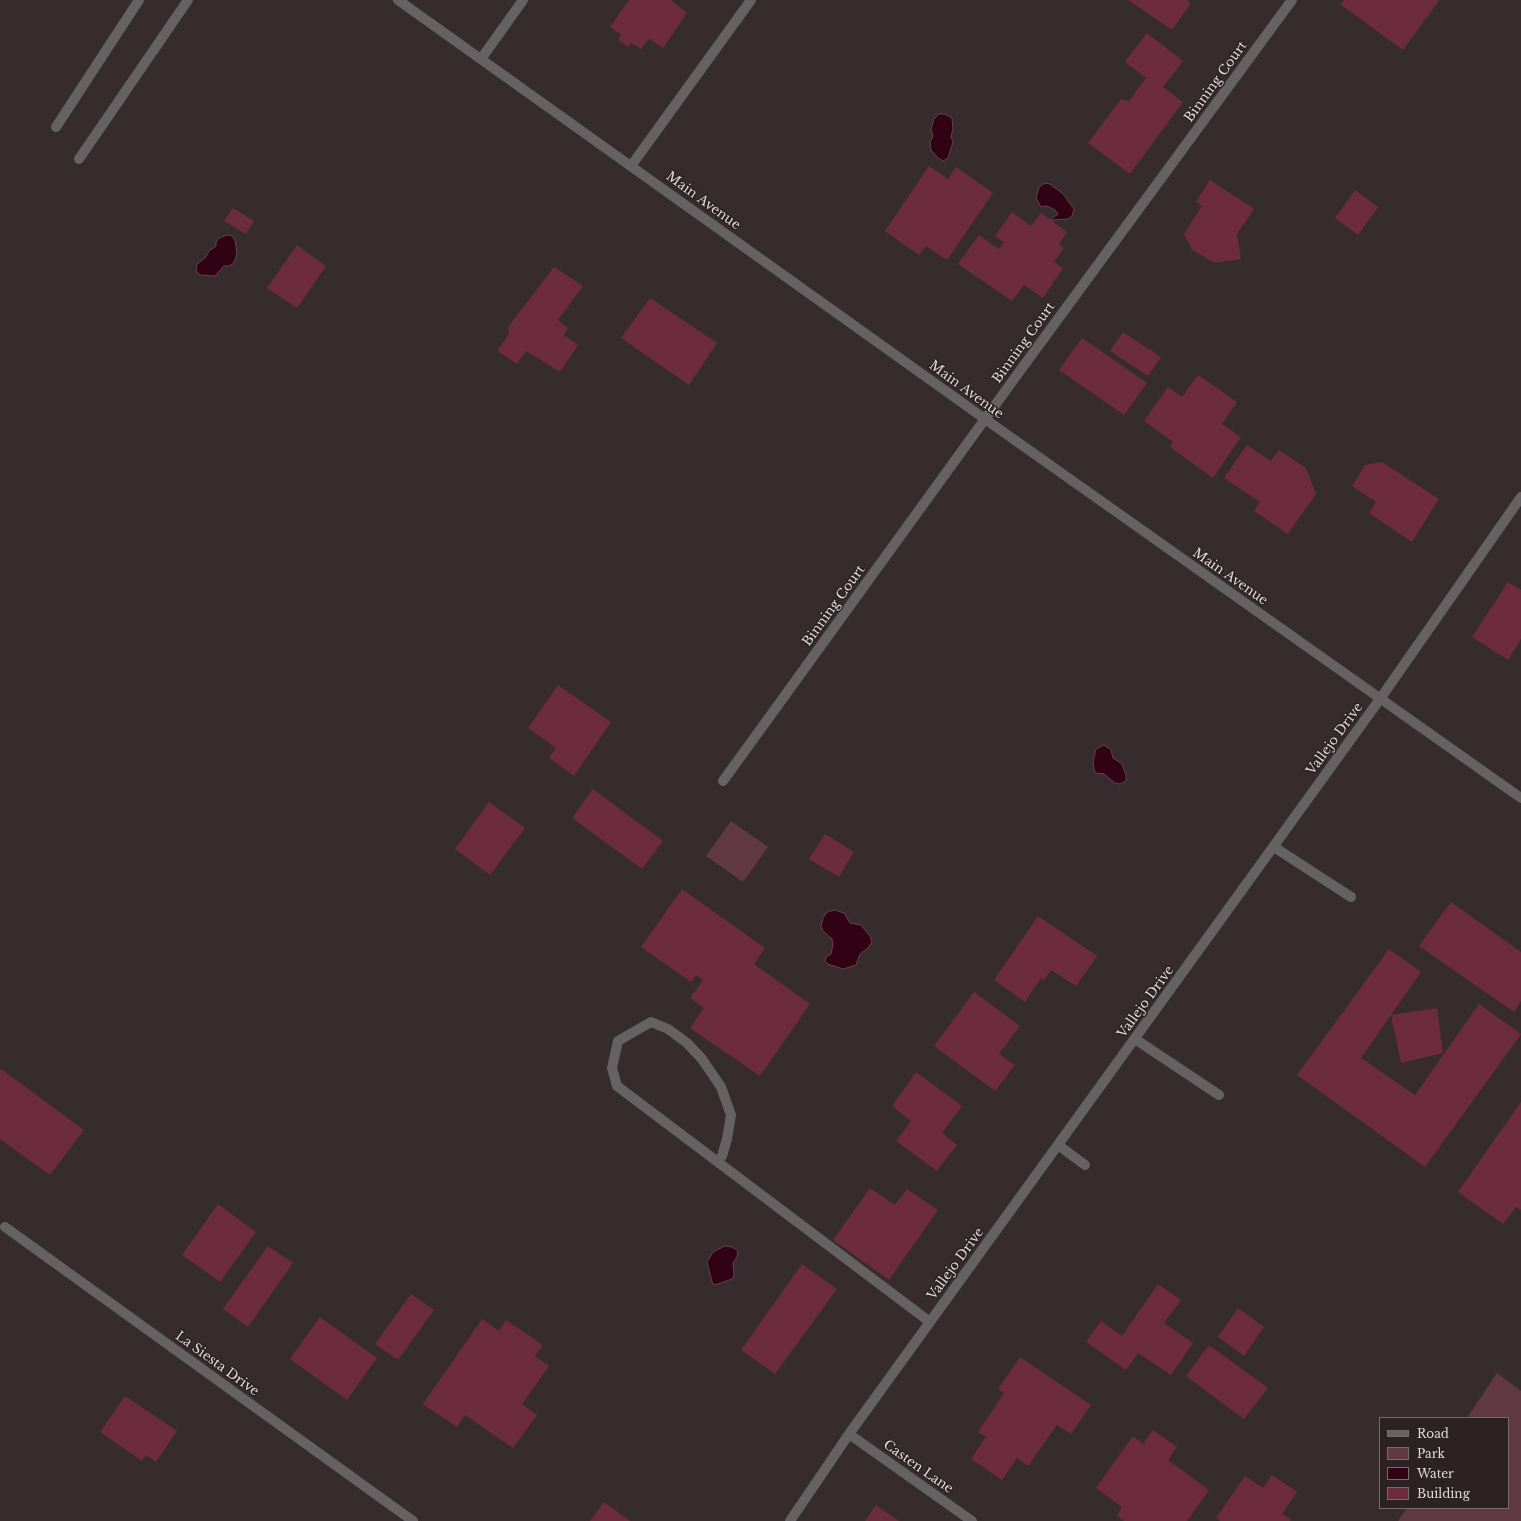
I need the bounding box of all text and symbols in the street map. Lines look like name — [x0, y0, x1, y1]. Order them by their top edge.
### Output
street label: Binning Court — [1181, 39, 1251, 125]
street label: Main Avenue — [663, 169, 743, 233]
street label: Binning Court — [989, 300, 1059, 386]
street label: Main Avenue — [926, 358, 1006, 422]
street label: Main Avenue — [1189, 545, 1271, 609]
street label: Binning Court — [799, 563, 869, 649]
street label: Vallejo Drive — [1304, 700, 1366, 778]
street label: Vallejo Drive — [1115, 963, 1177, 1041]
street label: Vallejo Drive — [925, 1225, 987, 1303]
street label: La Siesta Drive — [172, 1328, 262, 1400]
legend — [1379, 1417, 1509, 1509]
text: Road — [1417, 1426, 1449, 1441]
street label: Casten Lane — [880, 1437, 956, 1497]
text: Park — [1417, 1446, 1445, 1461]
text: Water — [1417, 1466, 1454, 1481]
text: Building — [1417, 1486, 1470, 1501]

